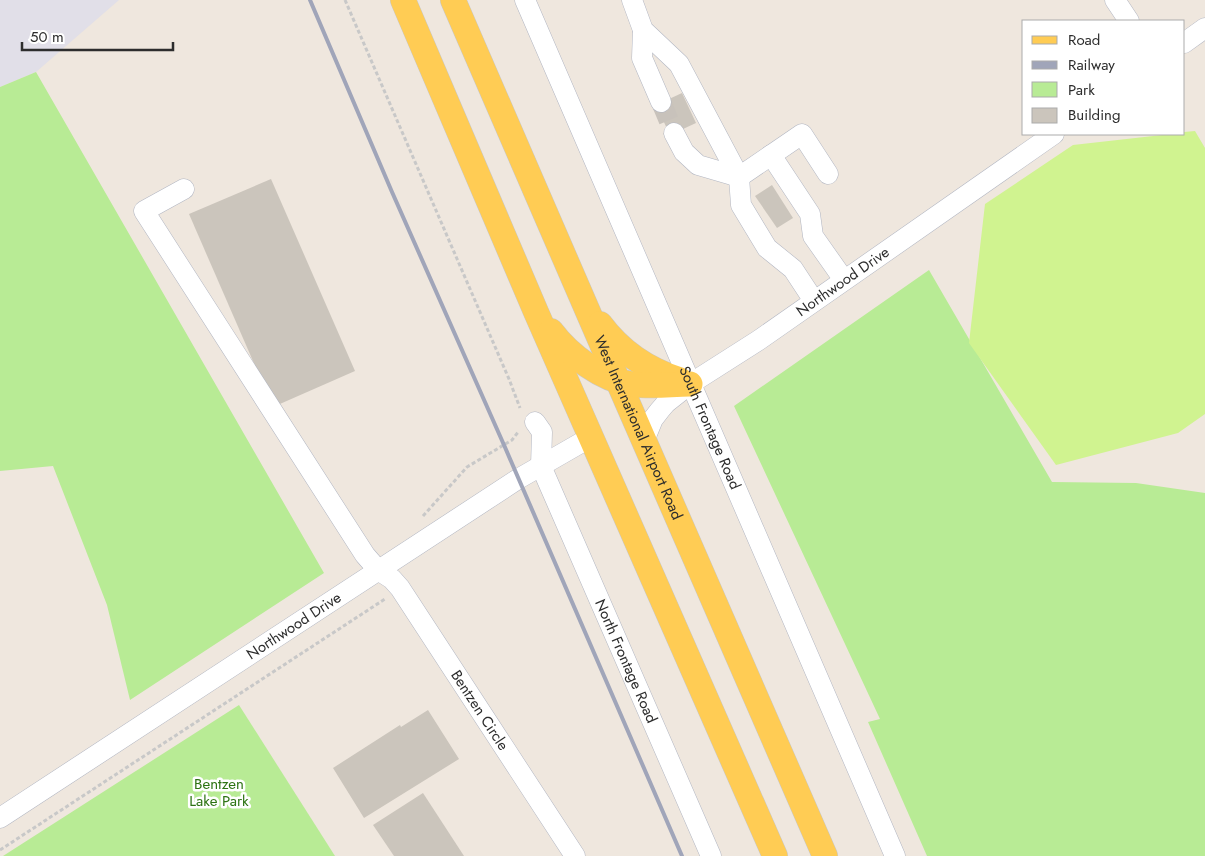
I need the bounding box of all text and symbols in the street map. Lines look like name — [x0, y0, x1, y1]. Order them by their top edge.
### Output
scale bar — [22, 20, 174, 52]
legend — [1022, 20, 1185, 135]
text: 50 m — [30, 26, 64, 48]
text: Road — [1068, 29, 1100, 51]
text: Railway — [1068, 54, 1115, 76]
text: Park — [1068, 79, 1095, 101]
text: Building — [1068, 104, 1120, 126]
street label: Northwood Drive — [792, 241, 894, 322]
street label: West International Airport Road — [589, 332, 688, 523]
street label: South Frontage Road — [673, 363, 746, 493]
street label: Northwood Drive — [242, 587, 346, 665]
street label: North Frontage Road — [589, 596, 663, 727]
street label: Bentzen Circle — [445, 666, 514, 755]
park label: Bentzen Lake Park — [189, 773, 249, 812]

